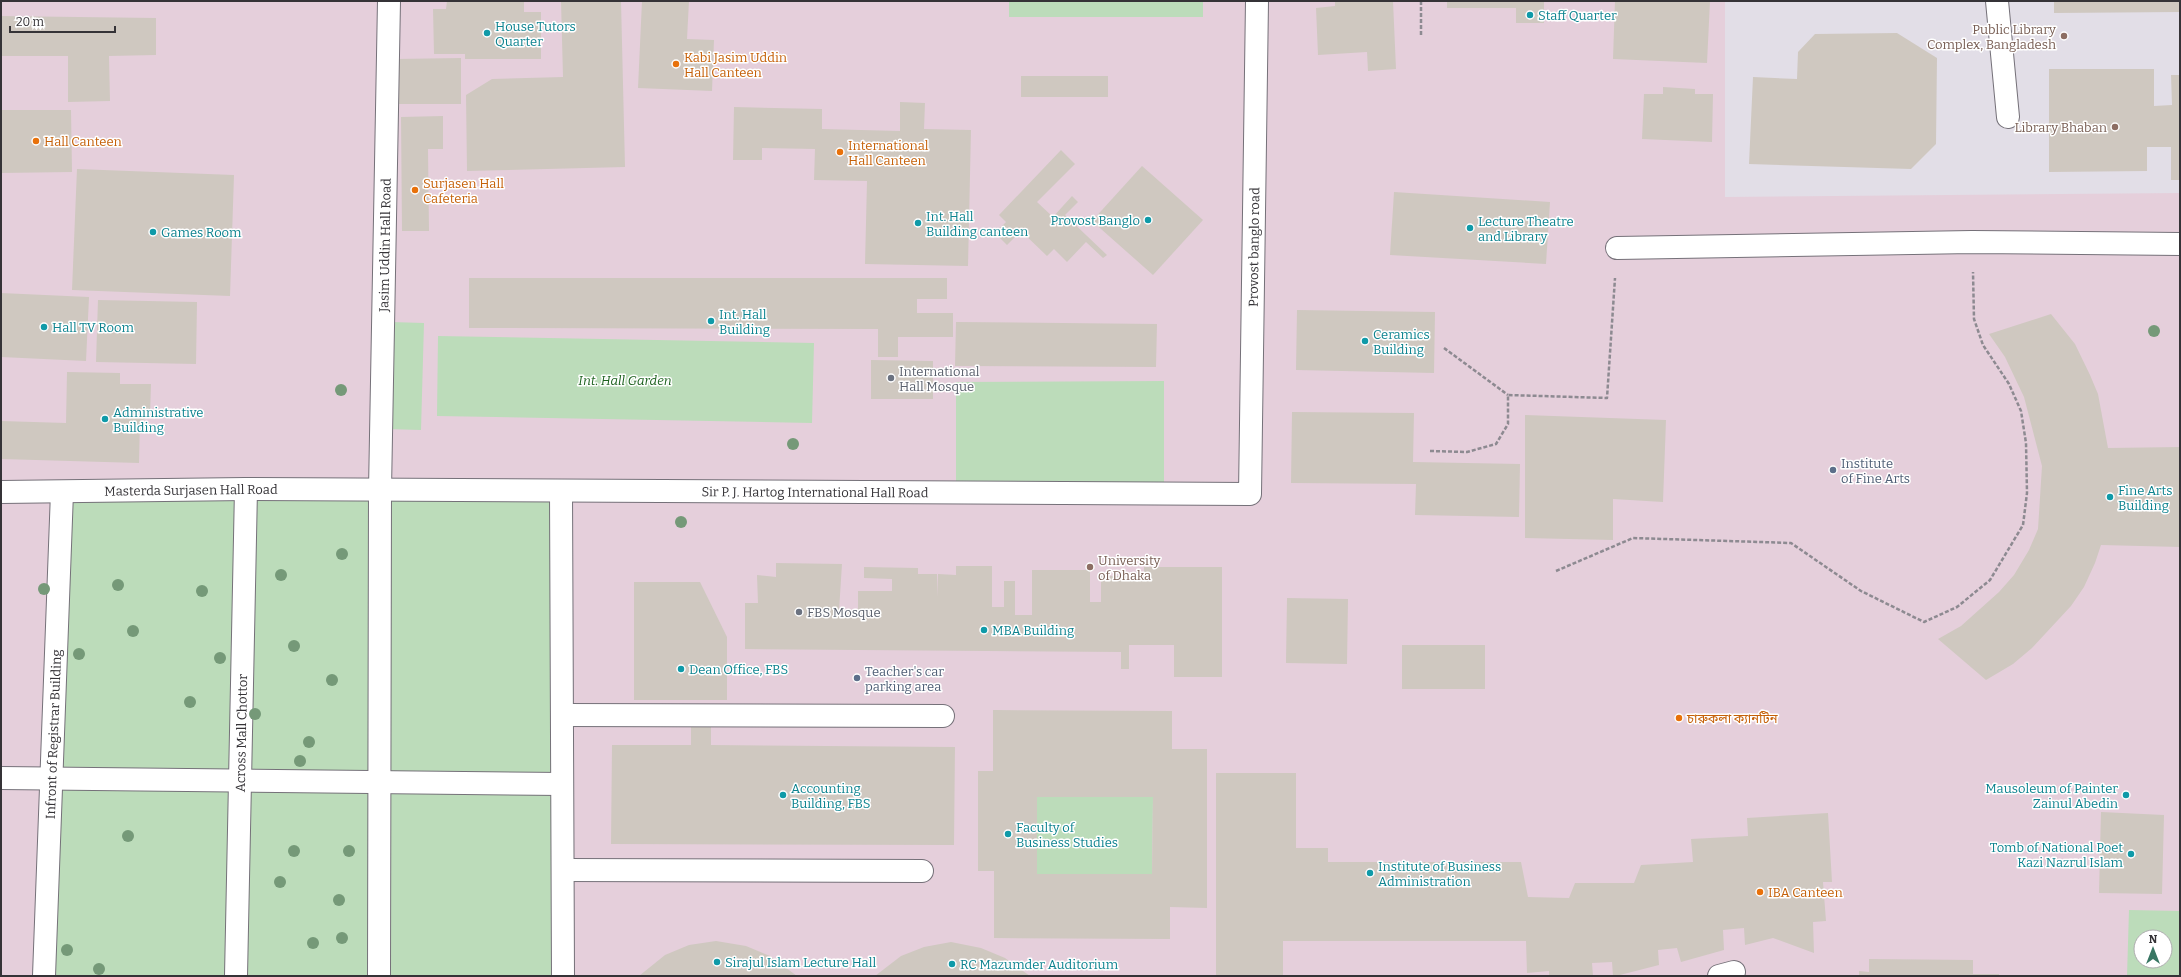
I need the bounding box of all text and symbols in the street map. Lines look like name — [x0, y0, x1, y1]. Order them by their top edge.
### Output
scale bar — [10, 8, 115, 34]
place label: Staff Quarter — [1538, 8, 1617, 23]
marker: Staff Quarter — [1525, 10, 1535, 20]
text: 20 m — [16, 15, 45, 29]
place label: House Tutors Quarter — [495, 19, 576, 49]
place label: Public Library Complex, Bangladesh — [1927, 22, 2056, 52]
marker: House Tutors Quarter — [482, 28, 492, 38]
marker: Public Library Complex, Bangladesh — [2059, 31, 2069, 41]
place label: Kabi Jasim Uddin Hall Canteen — [684, 50, 788, 80]
marker: Kabi Jasim Uddin Hall Canteen — [671, 59, 681, 69]
place label: Library Bhaban — [2015, 120, 2108, 135]
marker: Library Bhaban — [2110, 122, 2120, 132]
place label: Hall Canteen — [44, 134, 123, 149]
marker: Hall Canteen — [31, 136, 41, 146]
place label: International Hall Canteen — [848, 138, 929, 168]
marker: International Hall Canteen — [835, 147, 845, 157]
place label: Surjasen Hall Cafeteria — [423, 176, 504, 206]
street label: Jasim Uddin Hall Road — [376, 178, 393, 313]
marker: Surjasen Hall Cafeteria — [410, 185, 420, 195]
street label: Provost banglo road — [1245, 187, 1262, 307]
place label: Int. Hall Building canteen — [926, 209, 1029, 239]
place label: Provost Banglo — [1050, 213, 1140, 228]
place label: Lecture Theatre and Library — [1478, 214, 1574, 244]
marker: Provost Banglo — [1143, 215, 1153, 225]
marker: Int. Hall Building canteen — [913, 218, 923, 228]
marker: Lecture Theatre and Library — [1465, 223, 1475, 233]
place label: Games Room — [161, 225, 242, 240]
marker: Games Room — [148, 227, 158, 237]
place label: Int. Hall Building — [719, 307, 770, 337]
marker: Int. Hall Building — [706, 316, 716, 326]
place label: Hall TV Room — [52, 320, 135, 335]
marker: Hall TV Room — [39, 322, 49, 332]
place label: Ceramics Building — [1373, 327, 1430, 357]
marker: Ceramics Building — [1360, 336, 1370, 346]
place label: International Hall Mosque — [899, 364, 980, 394]
park label: Int. Hall Garden — [578, 373, 672, 388]
marker: International Hall Mosque — [886, 373, 896, 383]
place label: Administrative Building — [113, 405, 203, 435]
marker: Administrative Building — [100, 414, 110, 424]
place label: Institute of Fine Arts — [1841, 456, 1910, 486]
marker: Institute of Fine Arts — [1828, 465, 1838, 475]
street label: Masterda Surjasen Hall Road — [104, 481, 278, 498]
place label: Fine Arts Building — [2118, 483, 2172, 513]
street label: Sir P. J. Hartog International Hall Road — [702, 484, 929, 500]
marker: Fine Arts Building — [2105, 492, 2115, 502]
place label: University of Dhaka — [1098, 553, 1161, 583]
marker: University of Dhaka — [1085, 562, 1095, 572]
place label: FBS Mosque — [807, 605, 881, 620]
marker: FBS Mosque — [794, 607, 804, 617]
place label: MBA Building — [992, 623, 1074, 638]
marker: MBA Building — [979, 625, 989, 635]
street label: Infront of Registrar Building — [42, 649, 64, 819]
place label: Dean Office, FBS — [689, 662, 788, 677]
marker: Dean Office, FBS — [676, 664, 686, 674]
place label: Teacher's car parking area — [865, 664, 944, 694]
marker: Teacher's car parking area — [852, 673, 862, 683]
street label: Across Mall Chottor — [232, 674, 250, 792]
place label: চারুকলা ক্যানটিন — [1686, 711, 1778, 726]
marker: চারুকলা ক্যানটিন — [1674, 713, 1684, 723]
place label: Accounting Building, FBS — [791, 781, 871, 811]
place label: Mausoleum of Painter Zainul Abedin — [1985, 781, 2119, 811]
marker: Accounting Building, FBS — [778, 790, 788, 800]
marker: Mausoleum of Painter Zainul Abedin — [2121, 790, 2131, 800]
place label: Faculty of Business Studies — [1016, 820, 1118, 850]
marker: Faculty of Business Studies — [1003, 829, 1013, 839]
place label: Tomb of National Poet Kazi Nazrul Islam — [1990, 840, 2124, 870]
marker: Tomb of National Poet Kazi Nazrul Islam — [2126, 849, 2136, 859]
place label: Institute of Business Administration — [1378, 859, 1501, 889]
marker: Institute of Business Administration — [1365, 868, 1375, 878]
place label: IBA Canteen — [1768, 885, 1843, 900]
marker: IBA Canteen — [1755, 887, 1765, 897]
north arrow — [2133, 929, 2173, 969]
text: N — [2149, 933, 2158, 946]
place label: Sirajul Islam Lecture Hall — [725, 955, 876, 970]
marker: Sirajul Islam Lecture Hall — [712, 957, 722, 967]
place label: RC Mazumder Auditorium — [960, 957, 1119, 972]
marker: RC Mazumder Auditorium — [947, 959, 957, 969]

